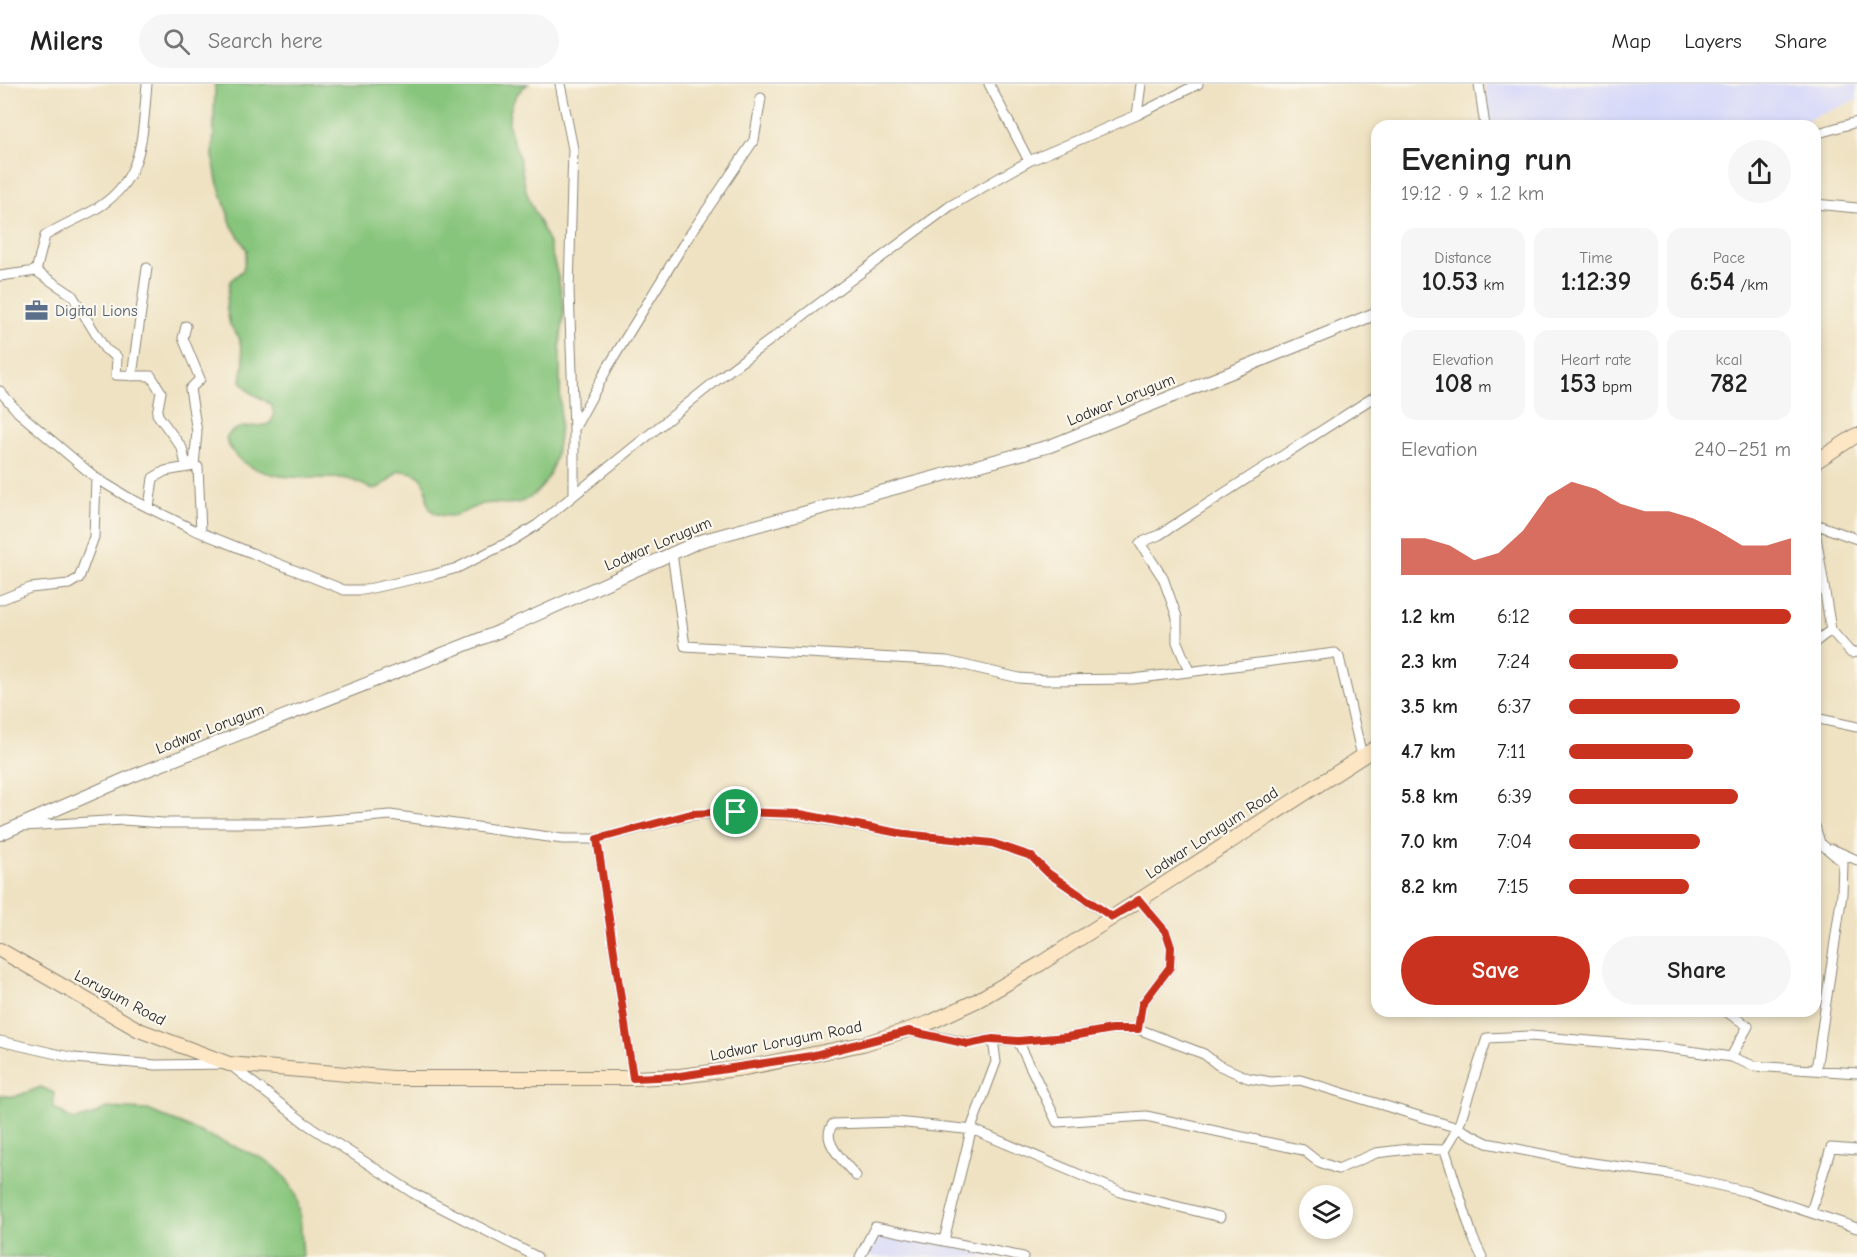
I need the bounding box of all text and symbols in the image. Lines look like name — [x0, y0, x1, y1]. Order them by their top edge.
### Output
search box — [139, 14, 559, 68]
text: Milers — [30, 25, 103, 57]
icon: search — [160, 25, 193, 58]
text: Search here — [208, 28, 322, 54]
text: Map — [1612, 29, 1651, 53]
text: Layers — [1684, 29, 1742, 53]
text: Share — [1775, 29, 1827, 53]
text: Evening run — [1401, 140, 1572, 178]
button: share — [1728, 140, 1791, 203]
text: 19:12 · 9 × 1.2 km — [1401, 182, 1544, 205]
text: Distance — [1434, 249, 1492, 267]
text: Time — [1579, 249, 1613, 267]
text: Pace — [1713, 249, 1745, 267]
text: 10.53 — [1422, 267, 1478, 297]
text: 1:12:39 — [1561, 267, 1631, 297]
text: 6:54 — [1690, 267, 1735, 297]
text: km — [1478, 276, 1504, 294]
text: /km — [1735, 276, 1768, 294]
office icon: Digital Lions — [24, 298, 50, 324]
place label: Digital Lions — [55, 302, 138, 320]
text: Elevation — [1432, 351, 1494, 369]
text: Heart rate — [1561, 351, 1631, 369]
text: kcal — [1716, 351, 1742, 369]
text: 108 — [1435, 369, 1473, 399]
text: 153 — [1560, 369, 1597, 399]
text: 782 — [1710, 369, 1748, 399]
street label: Lodwar Lorugum — [1065, 370, 1177, 430]
text: m — [1473, 378, 1491, 396]
text: bpm — [1597, 378, 1632, 396]
text: Elevation — [1401, 438, 1478, 461]
text: 240–251 m — [1694, 438, 1791, 461]
street label: Lodwar Lorugum — [602, 513, 714, 575]
text: 1.2 km — [1401, 605, 1455, 628]
text: 6:12 — [1497, 605, 1530, 628]
text: 2.3 km — [1401, 650, 1457, 673]
text: 7:24 — [1497, 650, 1530, 673]
text: 3.5 km — [1401, 695, 1458, 718]
text: 6:37 — [1497, 695, 1531, 718]
street label: Lodwar Lorugum — [153, 700, 267, 758]
text: 4.7 km — [1401, 740, 1456, 763]
text: 7:11 — [1497, 740, 1526, 763]
street label: Lodwar Lorugum Road — [1142, 783, 1282, 883]
text: 5.8 km — [1401, 785, 1458, 808]
text: 6:39 — [1497, 785, 1532, 808]
pin — [710, 786, 761, 837]
icon: arrive — [719, 795, 752, 828]
text: 7.0 km — [1401, 830, 1458, 853]
text: 7:04 — [1497, 830, 1532, 853]
text: 8.2 km — [1401, 875, 1458, 898]
text: 7:15 — [1497, 875, 1529, 898]
button: Save — [1401, 936, 1590, 1005]
button: Share — [1602, 936, 1791, 1005]
street label: Lorugum Road — [71, 966, 169, 1030]
street label: Lodwar Lorugum Road — [708, 1017, 864, 1065]
map controls — [1299, 1185, 1353, 1239]
button: layers — [1299, 1185, 1353, 1239]

